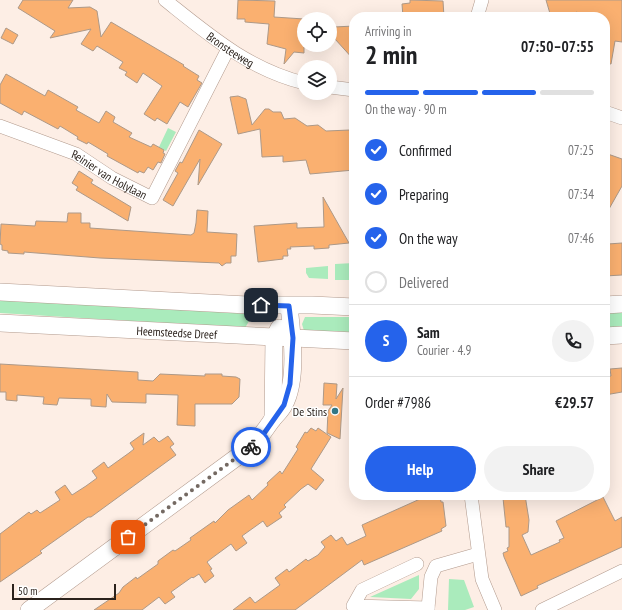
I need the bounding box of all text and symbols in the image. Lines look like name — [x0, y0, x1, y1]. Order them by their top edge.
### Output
map controls — [297, 12, 337, 100]
button: locate — [297, 12, 337, 52]
text: Arriving in — [365, 23, 412, 40]
street label: Bronsteeweg — [204, 28, 257, 70]
text: 07:50–07:55 — [521, 37, 594, 56]
text: 2 min — [365, 38, 418, 71]
button: layers — [297, 60, 337, 100]
text: On the way · 90 m — [365, 101, 447, 118]
icon: check — [365, 139, 387, 161]
text: Confirmed — [399, 141, 452, 160]
text: 07:25 — [568, 142, 594, 159]
street label: Reinier van Holylaan — [70, 146, 150, 202]
icon: check — [365, 183, 387, 205]
text: Preparing — [399, 185, 449, 204]
text: 07:34 — [568, 186, 594, 203]
icon: check — [365, 227, 387, 249]
text: On the way — [399, 229, 458, 248]
text: 07:46 — [568, 230, 594, 247]
text: Delivered — [399, 273, 449, 292]
pin — [244, 288, 278, 322]
icon: home — [250, 294, 272, 316]
button: phone — [552, 320, 594, 362]
street label: Heemsteedse Dreef — [136, 322, 218, 342]
text: Sam — [417, 323, 440, 342]
text: S — [383, 331, 389, 350]
text: Courier · 4.9 — [417, 342, 471, 359]
text: Order #7986 — [365, 393, 431, 412]
text: €29.57 — [555, 393, 594, 412]
place label: De Stins — [293, 404, 327, 419]
marker: De Stins — [330, 406, 340, 416]
courier — [231, 427, 271, 467]
icon: bike — [240, 436, 262, 458]
button: Help — [365, 446, 476, 492]
button: Share — [484, 446, 594, 492]
pin — [111, 520, 145, 554]
icon: bag — [117, 526, 139, 548]
scale bar — [12, 582, 116, 601]
text: 50 m — [18, 584, 37, 598]

